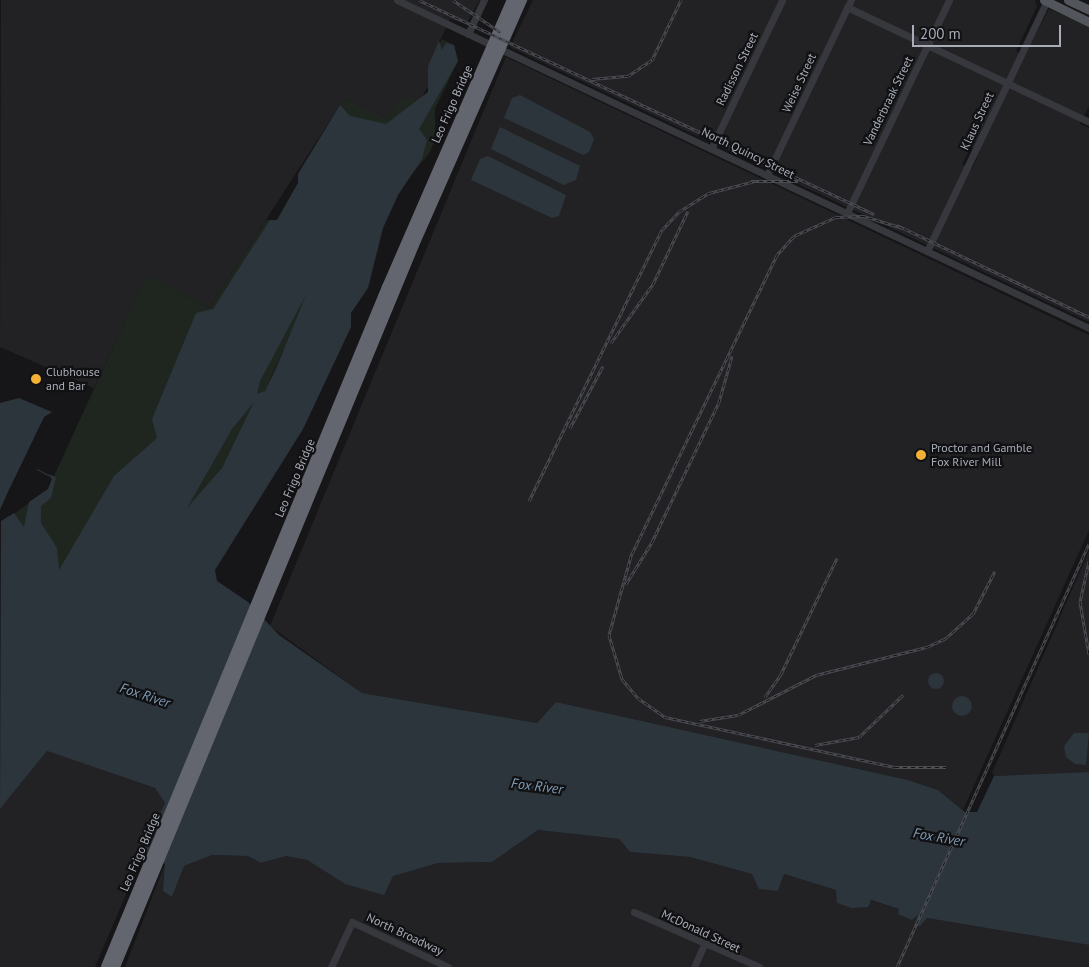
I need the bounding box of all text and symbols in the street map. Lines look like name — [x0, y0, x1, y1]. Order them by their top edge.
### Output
scale bar — [914, 15, 1063, 47]
text: 200 m — [920, 24, 961, 43]
street label: Radisson Street — [713, 30, 761, 108]
street label: Weise Street — [779, 51, 819, 115]
street label: Vanderbraak Street — [860, 54, 916, 148]
street label: Leo Frigo Bridge — [428, 63, 476, 145]
street label: Klaus Street — [957, 90, 997, 152]
street label: North Quincy Street — [699, 124, 797, 182]
place label: Clubhouse and Bar — [46, 365, 100, 393]
marker: Clubhouse and Bar — [30, 373, 42, 385]
street label: Leo Frigo Bridge — [272, 437, 318, 519]
place label: Proctor and Gamble Fox River Mill — [931, 441, 1032, 469]
marker: Proctor and Gamble Fox River Mill — [915, 449, 927, 461]
water label: Fox River — [117, 679, 173, 711]
water label: Fox River — [510, 774, 564, 798]
street label: Leo Frigo Bridge — [117, 811, 163, 893]
water label: Fox River — [912, 824, 966, 850]
street label: McDonald Street — [659, 906, 743, 956]
street label: North Broadway — [364, 910, 446, 958]

